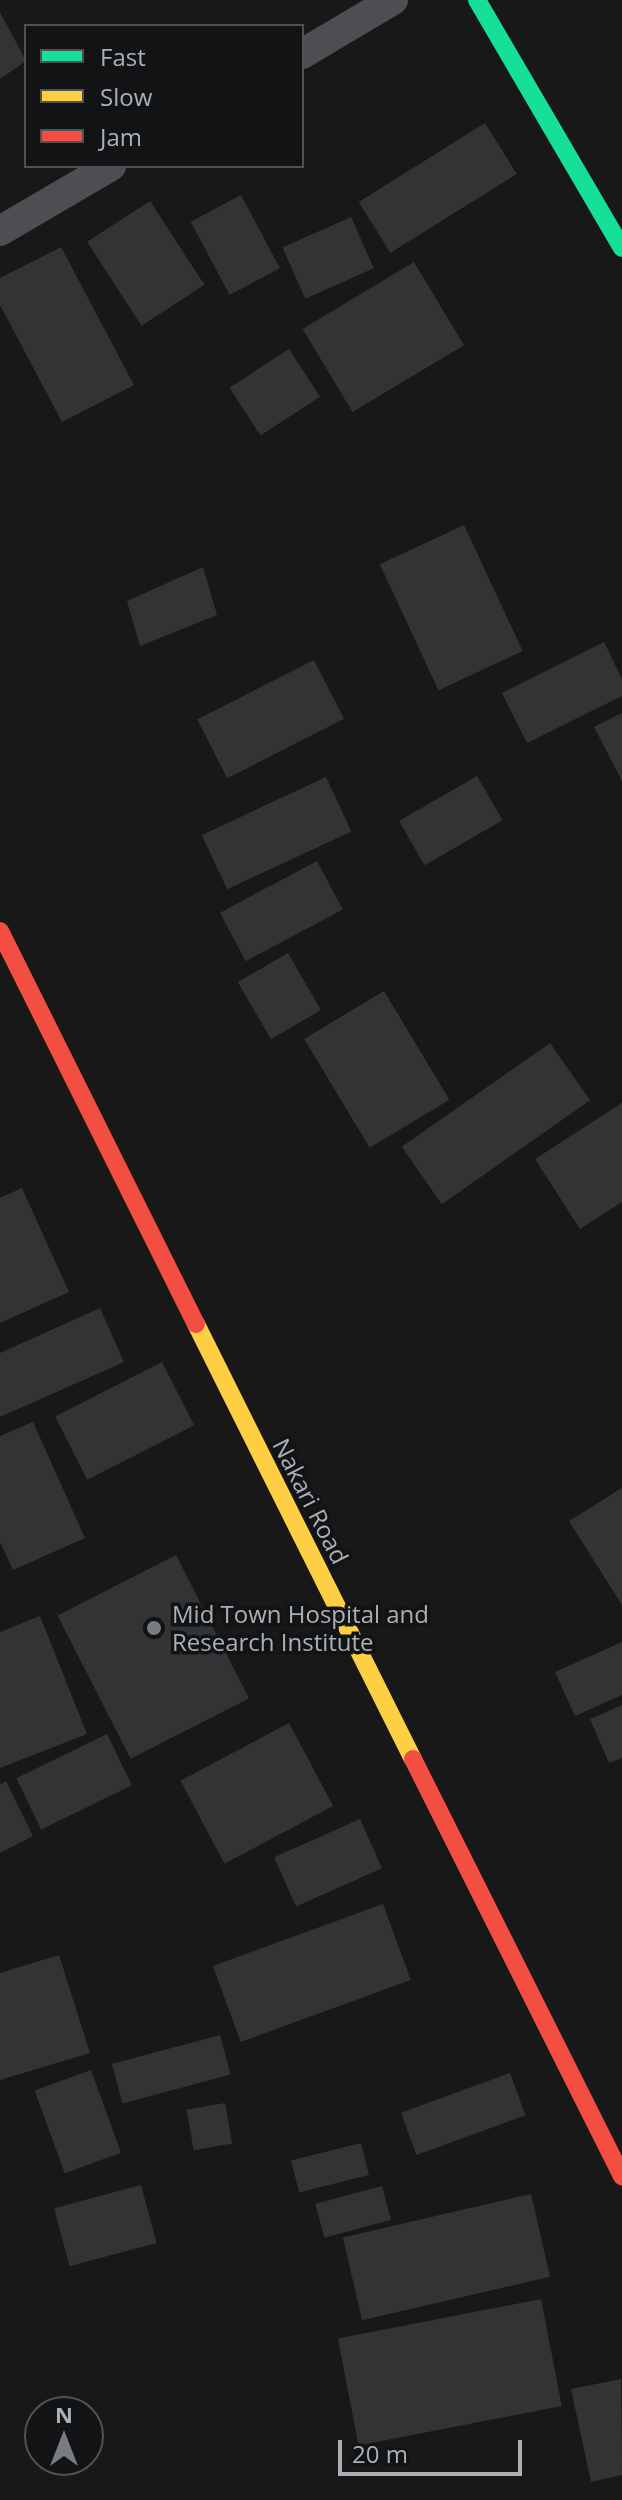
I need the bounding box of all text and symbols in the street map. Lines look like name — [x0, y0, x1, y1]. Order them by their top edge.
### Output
legend — [24, 24, 304, 168]
text: Fast — [100, 40, 146, 73]
text: Slow — [100, 80, 152, 113]
text: Jam — [100, 120, 142, 153]
street label: Nakari Road — [267, 1434, 355, 1568]
place label: Mid Town Hospital and Research Institute — [172, 1600, 429, 1656]
marker: Mid Town Hospital and Research Institute — [143, 1617, 165, 1639]
north arrow — [24, 2396, 104, 2476]
text: N — [55, 2399, 73, 2429]
scale bar — [342, 2424, 526, 2474]
text: 20 m — [352, 2437, 408, 2470]

